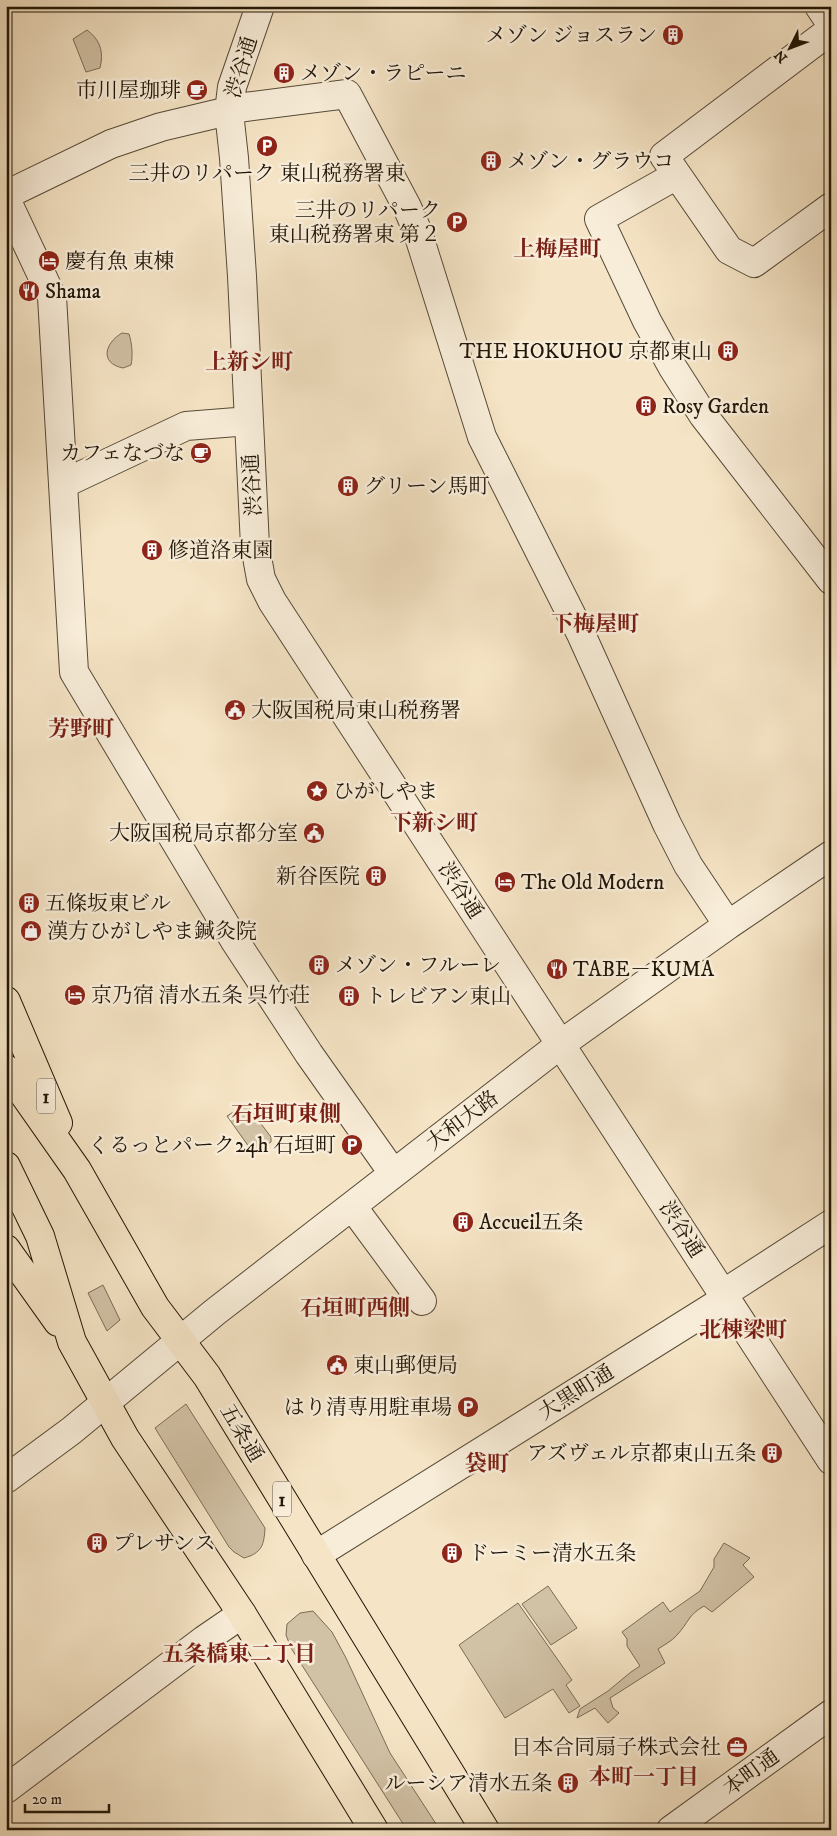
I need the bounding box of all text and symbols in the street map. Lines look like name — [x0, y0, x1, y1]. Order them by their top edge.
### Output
north arrow — [764, 22, 814, 72]
place label: メゾン ジョスラン — [486, 23, 657, 49]
building icon: メゾン ジョスラン — [661, 23, 685, 47]
street label: 渋谷通 — [220, 33, 264, 101]
text: N — [770, 45, 792, 66]
building icon: メゾン・ラピーニ — [272, 61, 296, 85]
place label: メゾン・ラピーニ — [300, 61, 467, 87]
place label: 市川屋珈琲 — [76, 78, 181, 104]
cafe icon: 市川屋珈琲 — [185, 78, 209, 102]
parking icon: 三井のリパーク 東山税務署東 — [255, 134, 279, 158]
building icon: メゾン・グラウコ — [479, 149, 503, 173]
place label: メゾン・グラウコ — [507, 149, 674, 175]
place label: 三井のリパーク 東山税務署東 — [129, 161, 405, 187]
place label: 三井のリパーク 東山税務署東 第２ — [268, 198, 441, 248]
parking icon: 三井のリパーク 東山税務署東 第２ — [445, 210, 469, 234]
district label: 上梅屋町 — [513, 236, 601, 263]
hotel icon: 慶有魚 東棟 — [37, 249, 61, 273]
place label: 慶有魚 東棟 — [65, 249, 175, 275]
restaurant icon: Shama — [17, 279, 41, 303]
place label: Shama — [45, 279, 101, 305]
place label: THE HOKUHOU 京都東山 — [459, 339, 712, 365]
building icon: THE HOKUHOU 京都東山 — [716, 339, 740, 363]
district label: 上新シ町 — [205, 349, 293, 376]
building icon: Rosy Garden — [634, 394, 658, 418]
place label: Rosy Garden — [662, 394, 769, 420]
place label: カフェなづな — [60, 441, 185, 467]
cafe icon: カフェなづな — [189, 441, 213, 465]
street label: 渋谷通 — [238, 453, 268, 517]
building icon: グリーン馬町 — [336, 474, 360, 498]
place label: グリーン馬町 — [364, 474, 490, 500]
building icon: 修道洛東園 — [140, 538, 164, 562]
place label: 修道洛東園 — [168, 538, 273, 564]
district label: 下梅屋町 — [551, 611, 639, 638]
public building icon: 大阪国税局東山税務署 — [223, 698, 247, 722]
place label: 大阪国税局東山税務署 — [251, 698, 461, 724]
district label: 芳野町 — [48, 716, 114, 743]
place icon: ひがしやま — [305, 779, 329, 803]
place label: ひがしやま — [333, 779, 438, 805]
district label: 下新シ町 — [390, 810, 478, 837]
place label: 大阪国税局京都分室 — [109, 821, 298, 847]
public building icon: 大阪国税局京都分室 — [302, 821, 326, 845]
street label: 渋谷通 — [432, 857, 488, 924]
place label: 新谷医院 — [276, 864, 360, 890]
building icon: 新谷医院 — [364, 864, 388, 888]
hotel icon: The Old Modern — [493, 870, 517, 894]
place label: The Old Modern — [521, 870, 664, 896]
building icon: 五條坂東ビル — [17, 891, 41, 915]
place label: 五條坂東ビル — [45, 891, 171, 917]
shop icon: 漢方ひがしやま鍼灸院 — [19, 919, 43, 943]
place label: 漢方ひがしやま鍼灸院 — [47, 919, 257, 945]
building icon: メゾン・フルーレ — [307, 953, 331, 977]
place label: メゾン・フルーレ — [335, 953, 501, 979]
restaurant icon: TABE－KUMA — [545, 957, 569, 981]
place label: TABE－KUMA — [573, 957, 715, 983]
hotel icon: 京乃宿 清水五条 呉竹荘 — [63, 983, 87, 1007]
place label: 京乃宿 清水五条 呉竹荘 — [91, 983, 310, 1009]
building icon: トレビアン東山 — [337, 984, 361, 1008]
place label: トレビアン東山 — [365, 984, 511, 1010]
road number: 1 — [37, 1078, 55, 1114]
street label: 大和大路 — [421, 1085, 504, 1156]
district label: 石垣町東側 — [231, 1101, 341, 1128]
place label: くるっとパーク24h 石垣町 — [88, 1133, 336, 1159]
parking icon: くるっとパーク24h 石垣町 — [340, 1133, 364, 1157]
street label: 渋谷通 — [653, 1196, 709, 1263]
building icon: Accueil五条 — [451, 1210, 475, 1234]
place label: Accueil五条 — [479, 1210, 583, 1236]
district label: 石垣町西側 — [300, 1295, 410, 1322]
district label: 北棟梁町 — [699, 1317, 787, 1344]
public building icon: 東山郵便局 — [325, 1353, 349, 1377]
place label: 東山郵便局 — [353, 1353, 458, 1379]
street label: 大黒町通 — [534, 1360, 619, 1426]
place label: はり清専用駐車場 — [284, 1395, 452, 1421]
parking icon: はり清専用駐車場 — [456, 1395, 480, 1419]
street label: 五条通 — [214, 1400, 269, 1467]
place label: アズヴェル京都東山五条 — [527, 1441, 756, 1467]
building icon: アズヴェル京都東山五条 — [760, 1441, 784, 1465]
district label: 袋町 — [465, 1451, 509, 1478]
road number: 1 — [273, 1482, 291, 1516]
building icon: プレサンス — [85, 1531, 109, 1555]
place label: プレサンス — [113, 1531, 215, 1557]
building icon: ドーミー清水五条 — [440, 1541, 464, 1565]
place label: ドーミー清水五条 — [468, 1541, 636, 1567]
district label: 五条橋東二丁目 — [162, 1641, 316, 1668]
place label: 日本合同扇子株式会社 — [511, 1735, 721, 1761]
office icon: 日本合同扇子株式会社 — [725, 1735, 749, 1759]
street label: 本町通 — [718, 1744, 785, 1802]
district label: 本町一丁目 — [589, 1764, 699, 1791]
place label: ルーシア清水五条 — [384, 1771, 552, 1797]
building icon: ルーシア清水五条 — [556, 1771, 580, 1795]
scale bar — [25, 1781, 109, 1813]
text: 20 m — [32, 1790, 62, 1809]

